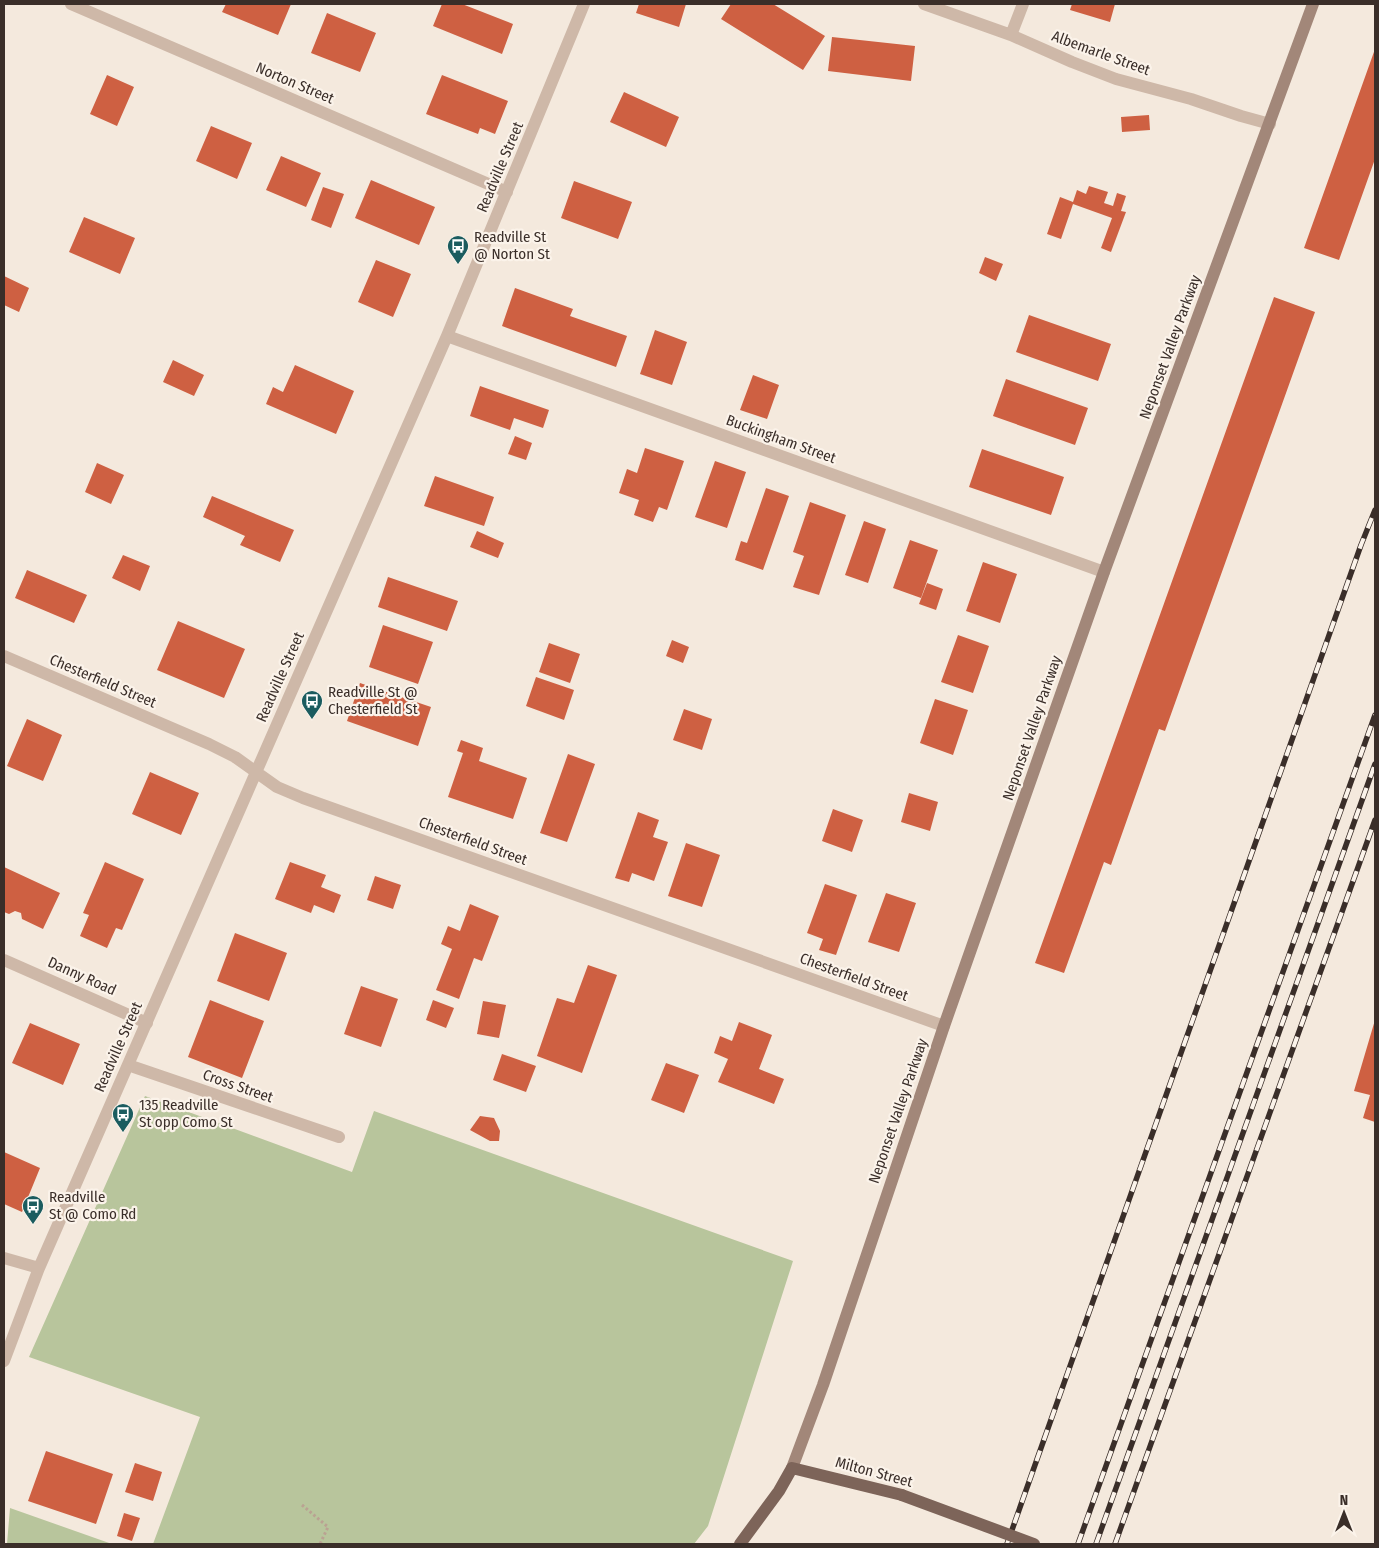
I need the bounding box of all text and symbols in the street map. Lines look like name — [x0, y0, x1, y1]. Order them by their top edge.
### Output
street label: Albemarle Street — [1049, 27, 1153, 79]
street label: Norton Street — [253, 58, 337, 108]
street label: Readville Street — [473, 119, 527, 215]
place label: Readville St @ Norton St — [474, 228, 550, 263]
bus stop icon: Readville St @ Norton St — [446, 234, 470, 265]
street label: Neponset Valley Parkway — [1136, 272, 1205, 422]
street label: Buckingham Street — [724, 411, 838, 467]
street label: Readville Street — [252, 629, 308, 725]
street label: Chesterfield Street — [47, 650, 159, 712]
street label: Neponset Valley Parkway — [999, 653, 1065, 803]
place label: Readville St @ Chesterfield St — [328, 683, 418, 718]
bus stop icon: Readville St @ Chesterfield St — [300, 689, 324, 720]
street label: Chesterfield Street — [416, 813, 530, 869]
street label: Chesterfield Street — [797, 949, 911, 1005]
street label: Danny Road — [45, 953, 119, 999]
street label: Readville Street — [90, 999, 146, 1095]
street label: Neponset Valley Parkway — [865, 1036, 931, 1186]
street label: Cross Street — [200, 1066, 276, 1106]
place label: 135 Readville St opp Como St — [139, 1096, 233, 1131]
bus stop icon: 135 Readville St opp Como St — [111, 1102, 135, 1133]
place label: Readville St @ Como Rd — [49, 1188, 136, 1223]
bus stop icon: Readville St @ Como Rd — [21, 1194, 45, 1225]
street label: Milton Street — [833, 1453, 915, 1491]
north arrow — [1319, 1488, 1369, 1538]
text: N — [1340, 1492, 1348, 1509]

